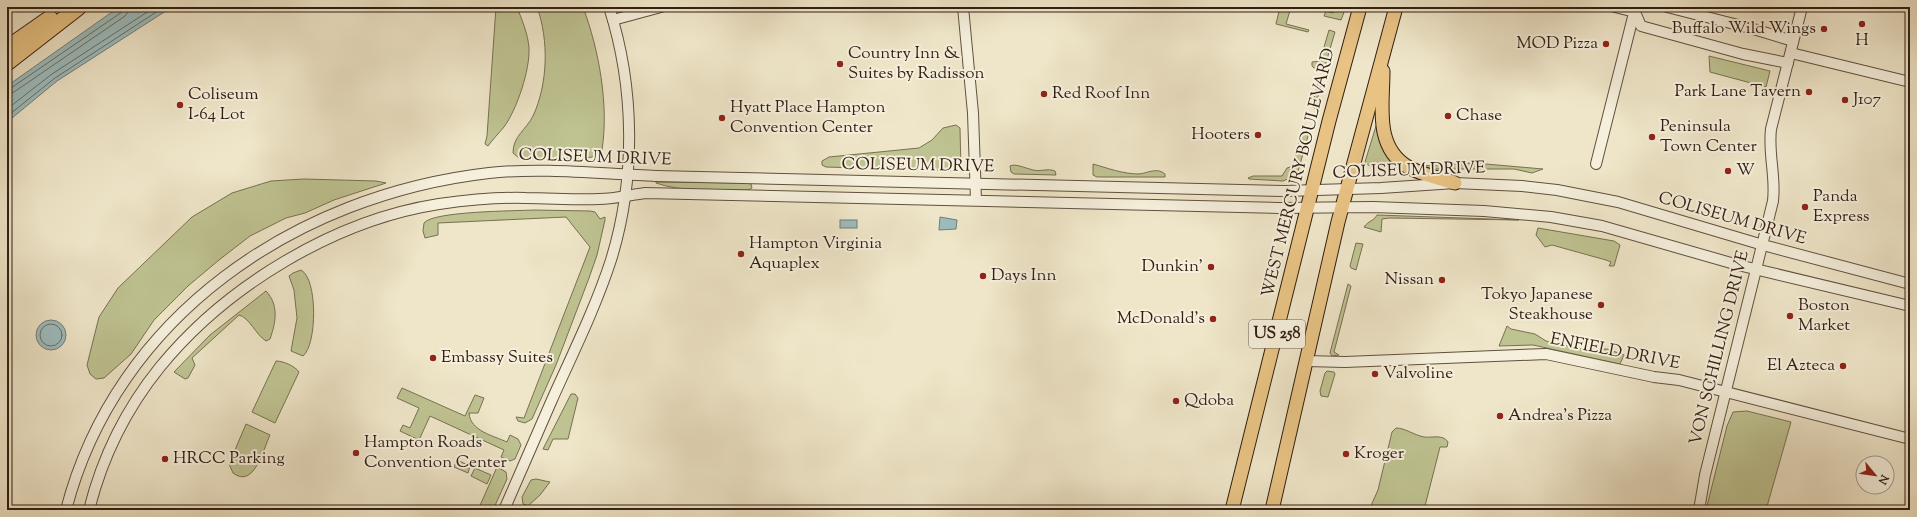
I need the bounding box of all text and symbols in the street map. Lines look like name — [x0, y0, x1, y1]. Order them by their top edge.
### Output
place label: Buffalo Wild Wings — [1672, 17, 1816, 41]
marker: H — [1857, 19, 1867, 29]
marker: Buffalo Wild Wings — [1819, 24, 1829, 34]
place label: H — [1855, 29, 1869, 53]
place label: MOD Pizza — [1516, 32, 1598, 56]
marker: MOD Pizza — [1601, 39, 1611, 49]
place label: Country Inn & Suites by Radisson — [848, 42, 985, 86]
street label: WEST MERCURY BOULEVARD — [1256, 46, 1342, 300]
marker: Country Inn & Suites by Radisson — [835, 59, 845, 69]
place label: Park Lane Tavern — [1675, 80, 1801, 104]
place label: Red Roof Inn — [1052, 82, 1150, 106]
place label: Coliseum I-64 Lot — [188, 83, 258, 127]
marker: Park Lane Tavern — [1804, 87, 1814, 97]
place label: J107 — [1852, 88, 1882, 112]
marker: Red Roof Inn — [1039, 89, 1049, 99]
marker: J107 — [1840, 95, 1850, 105]
place label: Hyatt Place Hampton Convention Center — [730, 96, 886, 140]
marker: Coliseum I-64 Lot — [175, 100, 185, 110]
place label: Chase — [1456, 104, 1502, 128]
marker: Chase — [1443, 111, 1453, 121]
marker: Hyatt Place Hampton Convention Center — [717, 113, 727, 123]
place label: Peninsula Town Center — [1660, 115, 1757, 159]
place label: Hooters — [1191, 123, 1250, 147]
marker: Hooters — [1253, 130, 1263, 140]
marker: Peninsula Town Center — [1647, 132, 1657, 142]
street label: COLISEUM DRIVE — [518, 143, 672, 173]
street label: COLISEUM DRIVE — [841, 153, 995, 179]
street label: COLISEUM DRIVE — [1332, 156, 1486, 186]
place label: W — [1736, 159, 1755, 183]
marker: W — [1723, 166, 1733, 176]
place label: Panda Express — [1813, 185, 1870, 229]
street label: COLISEUM DRIVE — [1655, 186, 1809, 252]
marker: Panda Express — [1800, 202, 1810, 212]
place label: Hampton Virginia Aquaplex — [749, 232, 882, 276]
street label: VON SCHILLING DRIVE — [1684, 248, 1756, 448]
marker: Hampton Virginia Aquaplex — [736, 249, 746, 259]
place label: Dunkin' — [1142, 255, 1203, 279]
marker: Dunkin' — [1206, 262, 1216, 272]
place label: Days Inn — [991, 264, 1057, 288]
place label: Nissan — [1384, 268, 1434, 292]
marker: Days Inn — [978, 271, 988, 281]
marker: Nissan — [1437, 275, 1447, 285]
place label: Tokyo Japanese Steakhouse — [1481, 283, 1593, 327]
place label: Boston Market — [1798, 294, 1850, 338]
marker: Tokyo Japanese Steakhouse — [1596, 300, 1606, 310]
place label: McDonald's — [1117, 307, 1205, 331]
marker: Boston Market — [1785, 311, 1795, 321]
marker: McDonald's — [1208, 314, 1218, 324]
road number: US 258 — [1249, 320, 1305, 348]
street label: ENFIELD DRIVE — [1548, 328, 1682, 376]
place label: Embassy Suites — [441, 346, 553, 370]
marker: Embassy Suites — [428, 353, 438, 363]
place label: El Azteca — [1767, 354, 1835, 378]
marker: El Azteca — [1838, 361, 1848, 371]
place label: Valvoline — [1383, 362, 1453, 386]
marker: Valvoline — [1370, 369, 1380, 379]
place label: Qdoba — [1184, 389, 1234, 413]
marker: Qdoba — [1171, 396, 1181, 406]
place label: Andrea's Pizza — [1508, 404, 1612, 428]
marker: Andrea's Pizza — [1495, 411, 1505, 421]
place label: Hampton Roads Convention Center — [364, 431, 508, 475]
place label: Kroger — [1354, 442, 1405, 466]
place label: HRCC Parking — [173, 447, 285, 471]
marker: Hampton Roads Convention Center — [351, 448, 361, 458]
marker: Kroger — [1341, 449, 1351, 459]
marker: HRCC Parking — [160, 454, 170, 464]
north arrow — [1855, 455, 1895, 495]
text: N — [1874, 471, 1892, 487]

